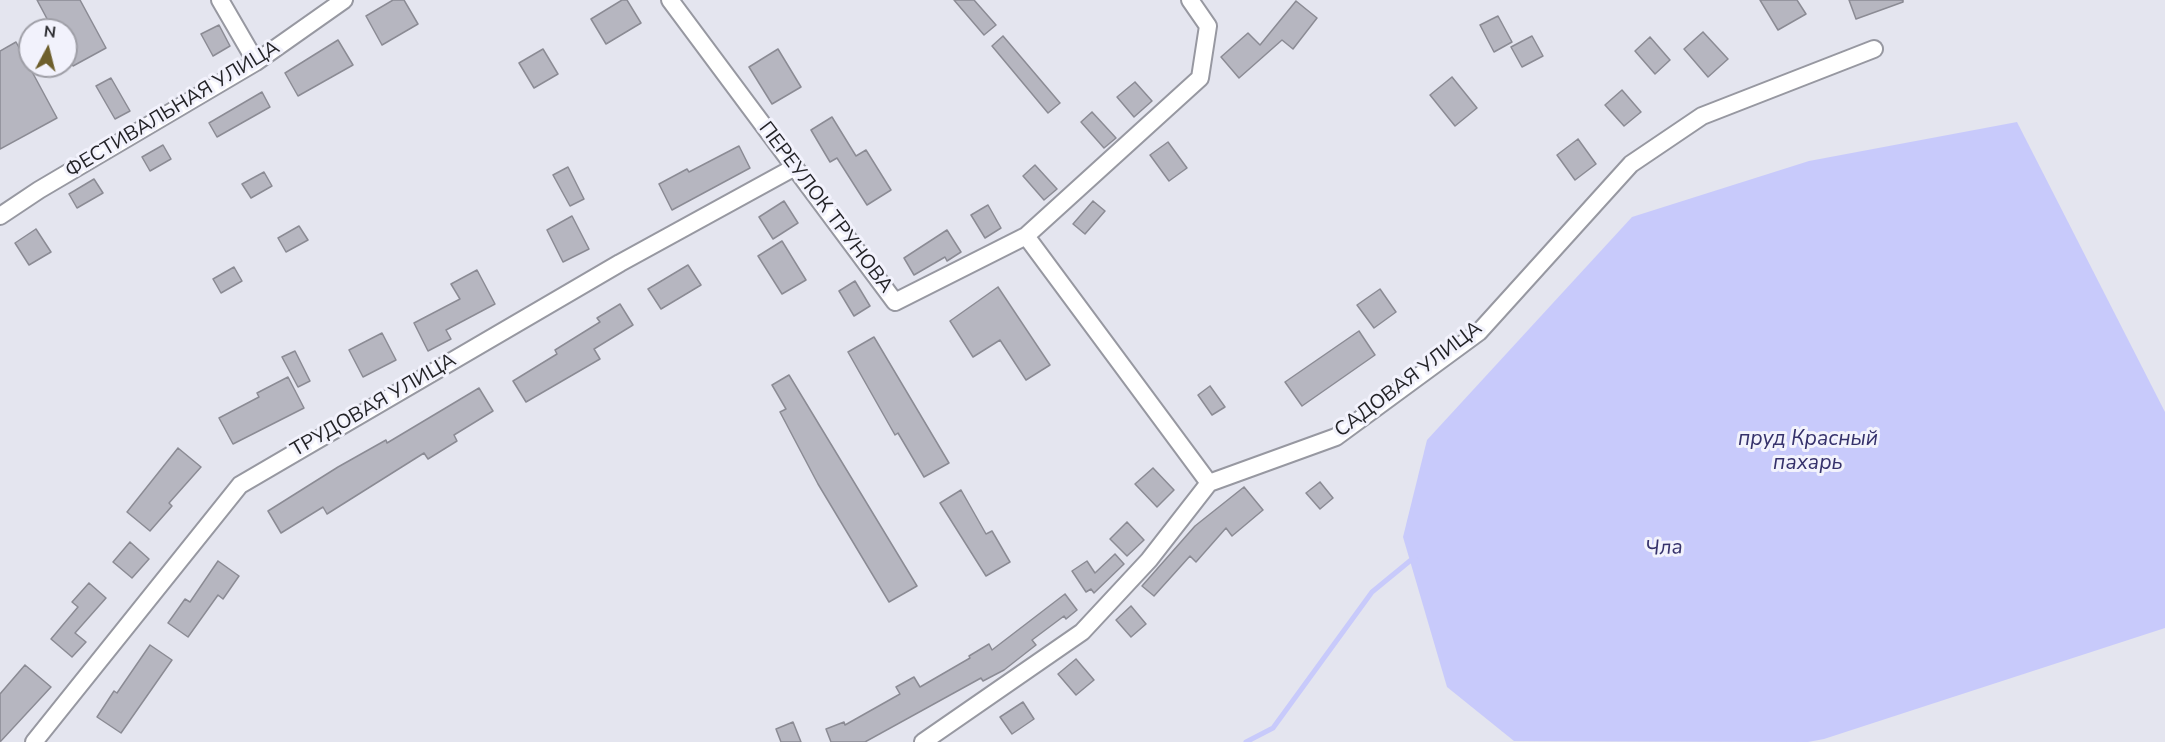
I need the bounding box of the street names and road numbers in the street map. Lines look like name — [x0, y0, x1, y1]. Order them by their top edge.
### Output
street label: ФЕСТИВАЛЬНАЯ УЛИЦА — [62, 36, 284, 184]
street label: ПЕРЕУЛОК ТРУНОВА — [753, 118, 897, 298]
street label: САДОВАЯ УЛИЦА — [1331, 317, 1487, 443]
street label: ТРУДОВАЯ УЛИЦА — [287, 349, 461, 463]

